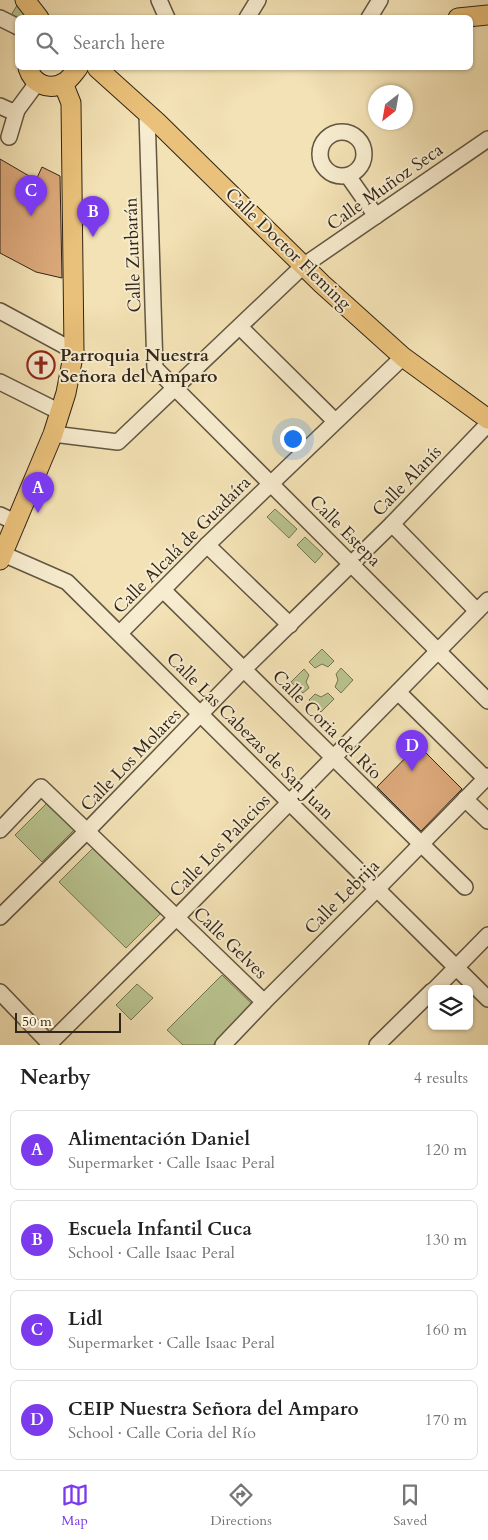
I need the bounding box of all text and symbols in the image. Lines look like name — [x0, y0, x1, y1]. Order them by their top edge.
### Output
search box — [15, 15, 473, 70]
icon: search — [33, 29, 61, 57]
text: Search here — [73, 30, 165, 56]
north arrow — [368, 85, 413, 130]
street label: Calle Muñoz Seca — [322, 137, 448, 236]
pin: C — [15, 175, 47, 216]
street label: Calle Doctor Fleming — [219, 182, 357, 317]
pin: B — [77, 196, 109, 237]
street label: Calle Zurbarán — [118, 196, 147, 313]
place label: Parroquia Nuestra Señora del Amparo — [60, 343, 217, 389]
church icon: Parroquia Nuestra Señora del Amparo — [26, 350, 56, 380]
your location — [280, 426, 306, 452]
street label: Calle Alanís — [367, 440, 447, 522]
street label: Calle Alcalá de Guadaíra — [108, 470, 257, 619]
pin: A — [22, 472, 54, 513]
street label: Calle Estepa — [304, 490, 387, 573]
street label: Calle Las Cabezas de San Juan — [161, 647, 340, 826]
street label: Calle Coria del Río — [267, 665, 388, 786]
street label: Calle Los Molares — [75, 703, 187, 817]
pin: D — [396, 730, 428, 771]
street label: Calle Los Palacios — [164, 789, 276, 903]
street label: Calle Lebrija — [299, 854, 385, 940]
street label: Calle Gelves — [188, 901, 272, 985]
map controls — [428, 985, 473, 1030]
button: layers — [428, 985, 473, 1030]
scale bar — [15, 1010, 121, 1033]
text: 50 m — [22, 1012, 52, 1031]
text: Nearby — [20, 1063, 91, 1092]
text: 4 results — [414, 1067, 468, 1089]
text: Alimentación Daniel — [68, 1126, 250, 1152]
text: A — [31, 1139, 43, 1161]
text: 120 m — [425, 1139, 467, 1161]
text: Supermarket · Calle Isaac Peral — [68, 1152, 275, 1174]
text: Escuela Infantil Cuca — [68, 1216, 252, 1242]
text: B — [31, 1229, 43, 1251]
text: 130 m — [425, 1229, 467, 1251]
text: School · Calle Isaac Peral — [68, 1242, 235, 1264]
text: Lidl — [68, 1306, 102, 1332]
text: C — [31, 1319, 43, 1341]
text: 160 m — [425, 1319, 467, 1341]
text: Supermarket · Calle Isaac Peral — [68, 1332, 275, 1354]
text: CEIP Nuestra Señora del Amparo — [68, 1396, 359, 1422]
text: D — [30, 1409, 44, 1431]
text: 170 m — [425, 1409, 467, 1431]
text: School · Calle Coria del Río — [68, 1422, 256, 1444]
tab: Map — [61, 1481, 89, 1530]
tab: Directions — [210, 1481, 272, 1530]
tab: Saved — [393, 1481, 427, 1530]

